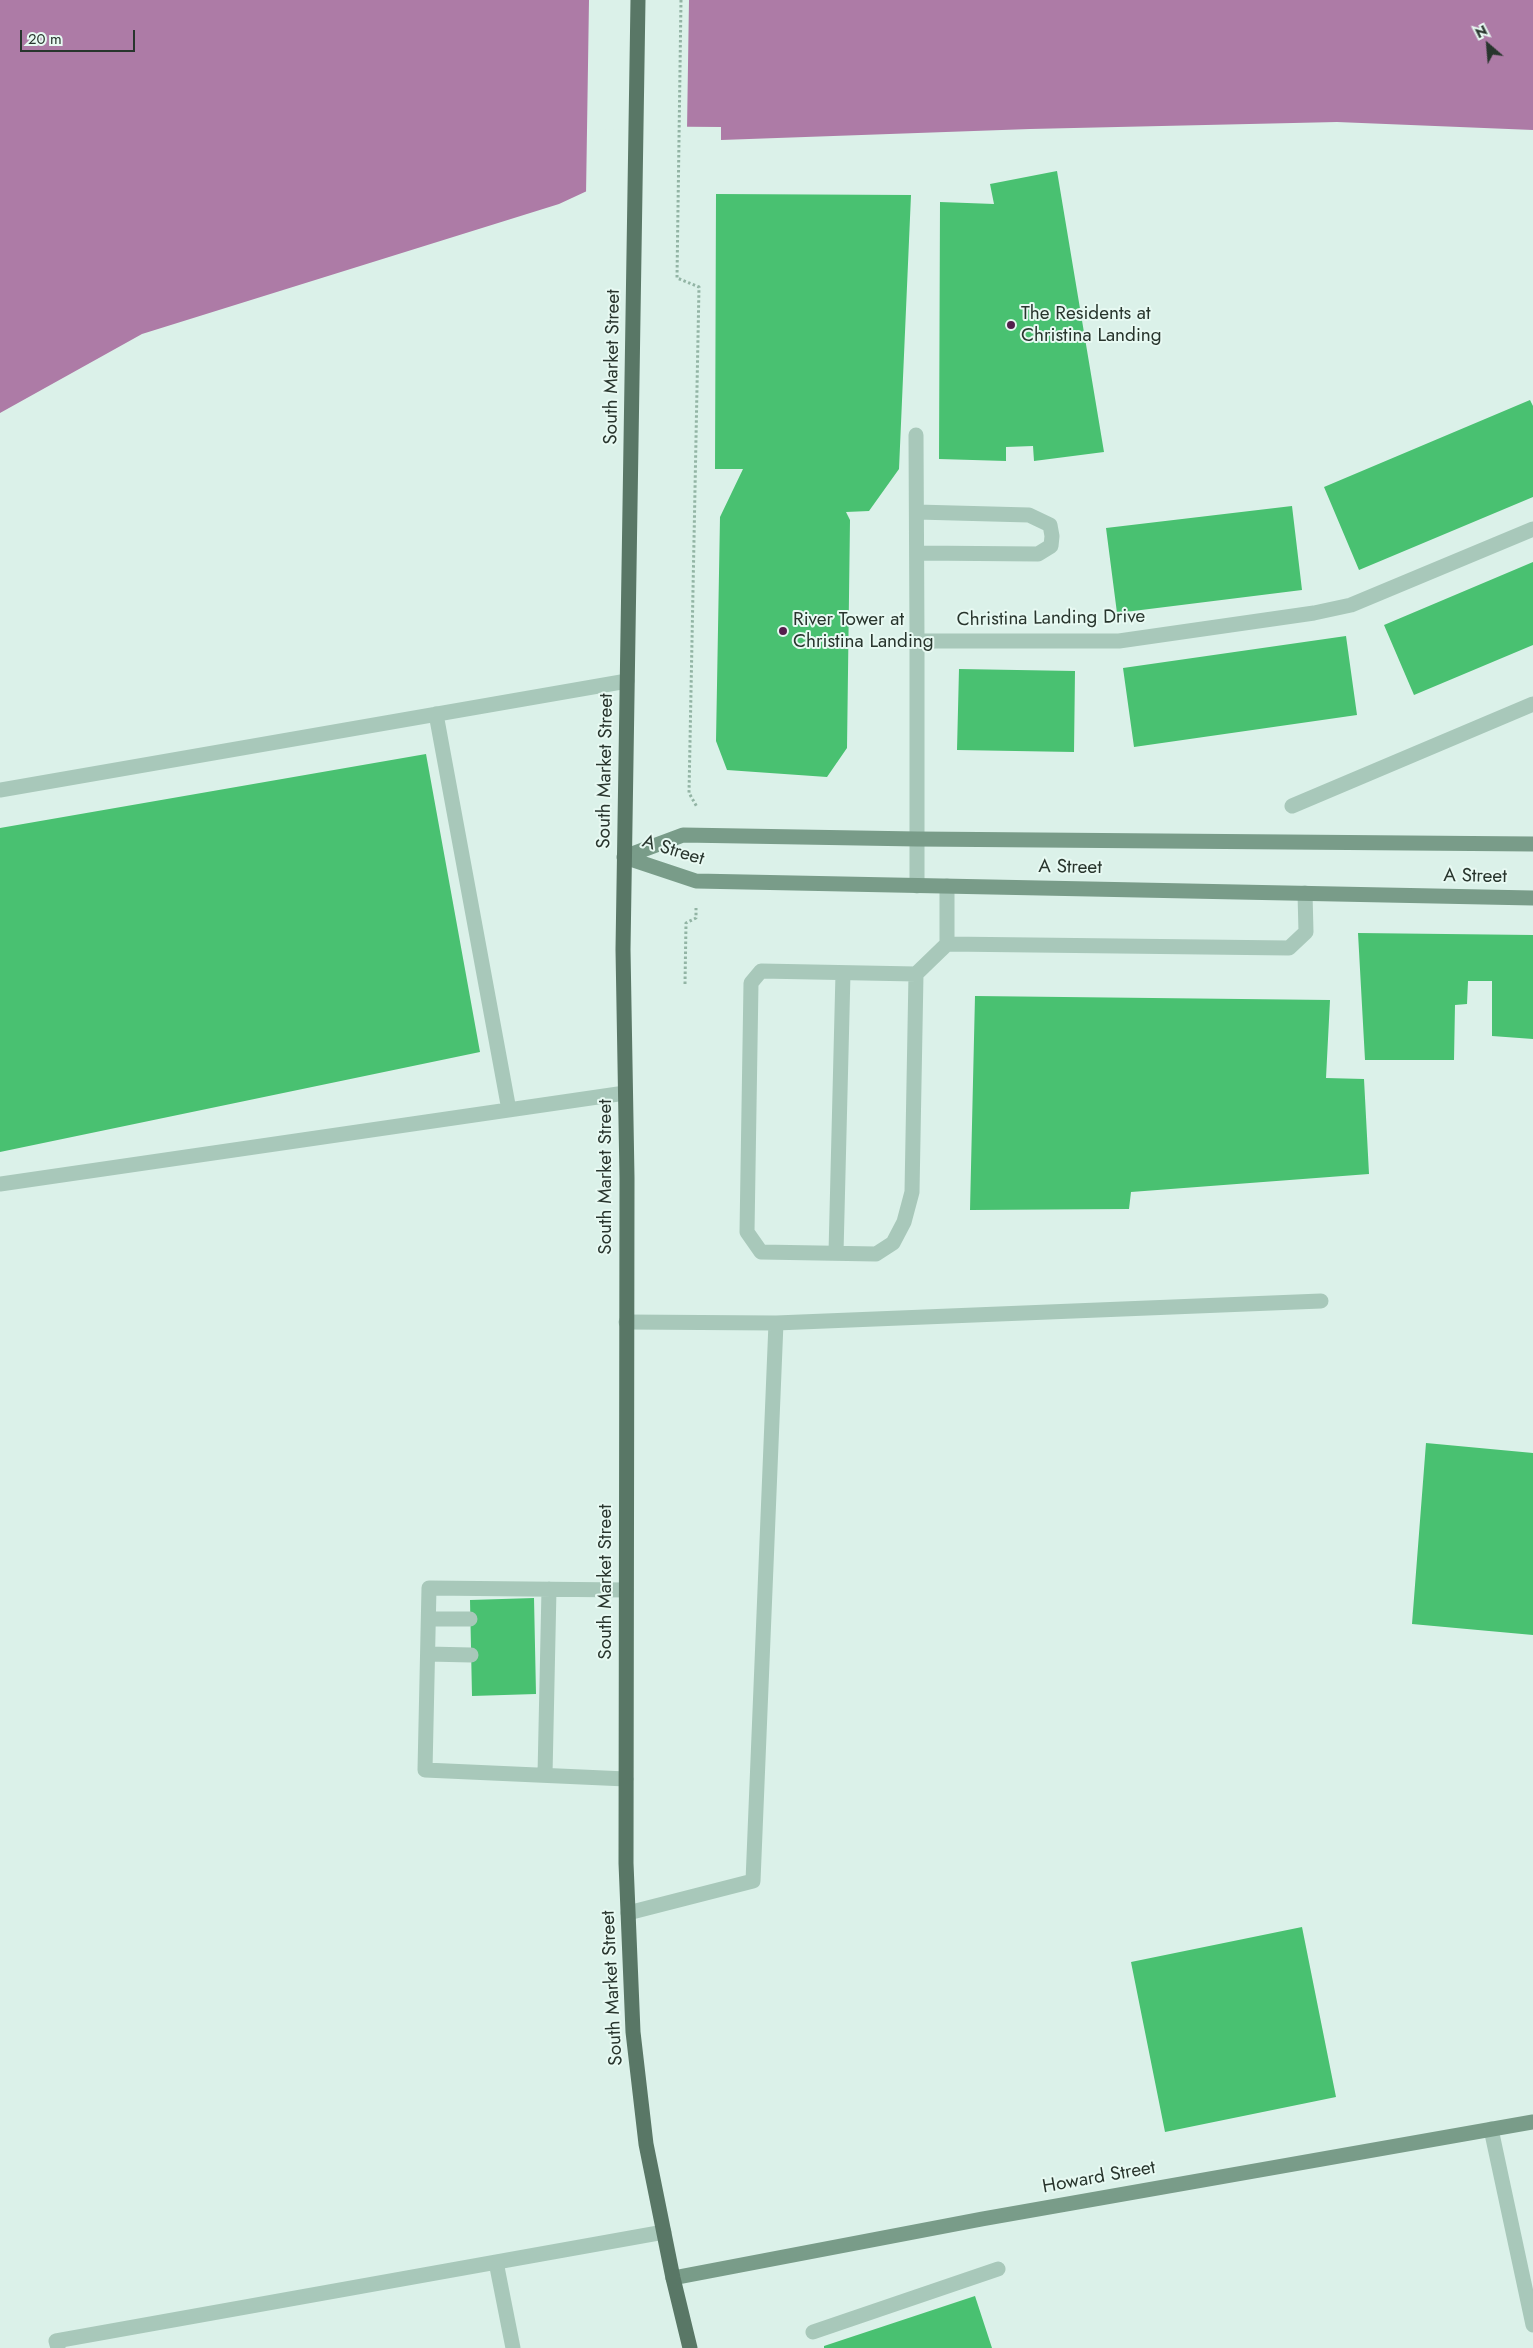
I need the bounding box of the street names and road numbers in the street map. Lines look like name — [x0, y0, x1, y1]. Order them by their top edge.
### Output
street label: South Market Street — [600, 289, 626, 445]
street label: Christina Landing Drive — [957, 606, 1145, 632]
street label: South Market Street — [593, 693, 619, 849]
street label: A Street — [639, 831, 707, 871]
street label: A Street — [1038, 856, 1102, 880]
street label: A Street — [1443, 865, 1507, 889]
street label: South Market Street — [595, 1099, 617, 1255]
street label: South Market Street — [595, 1504, 617, 1660]
street label: South Market Street — [598, 1910, 628, 2066]
street label: Howard Street — [1041, 2157, 1157, 2199]

